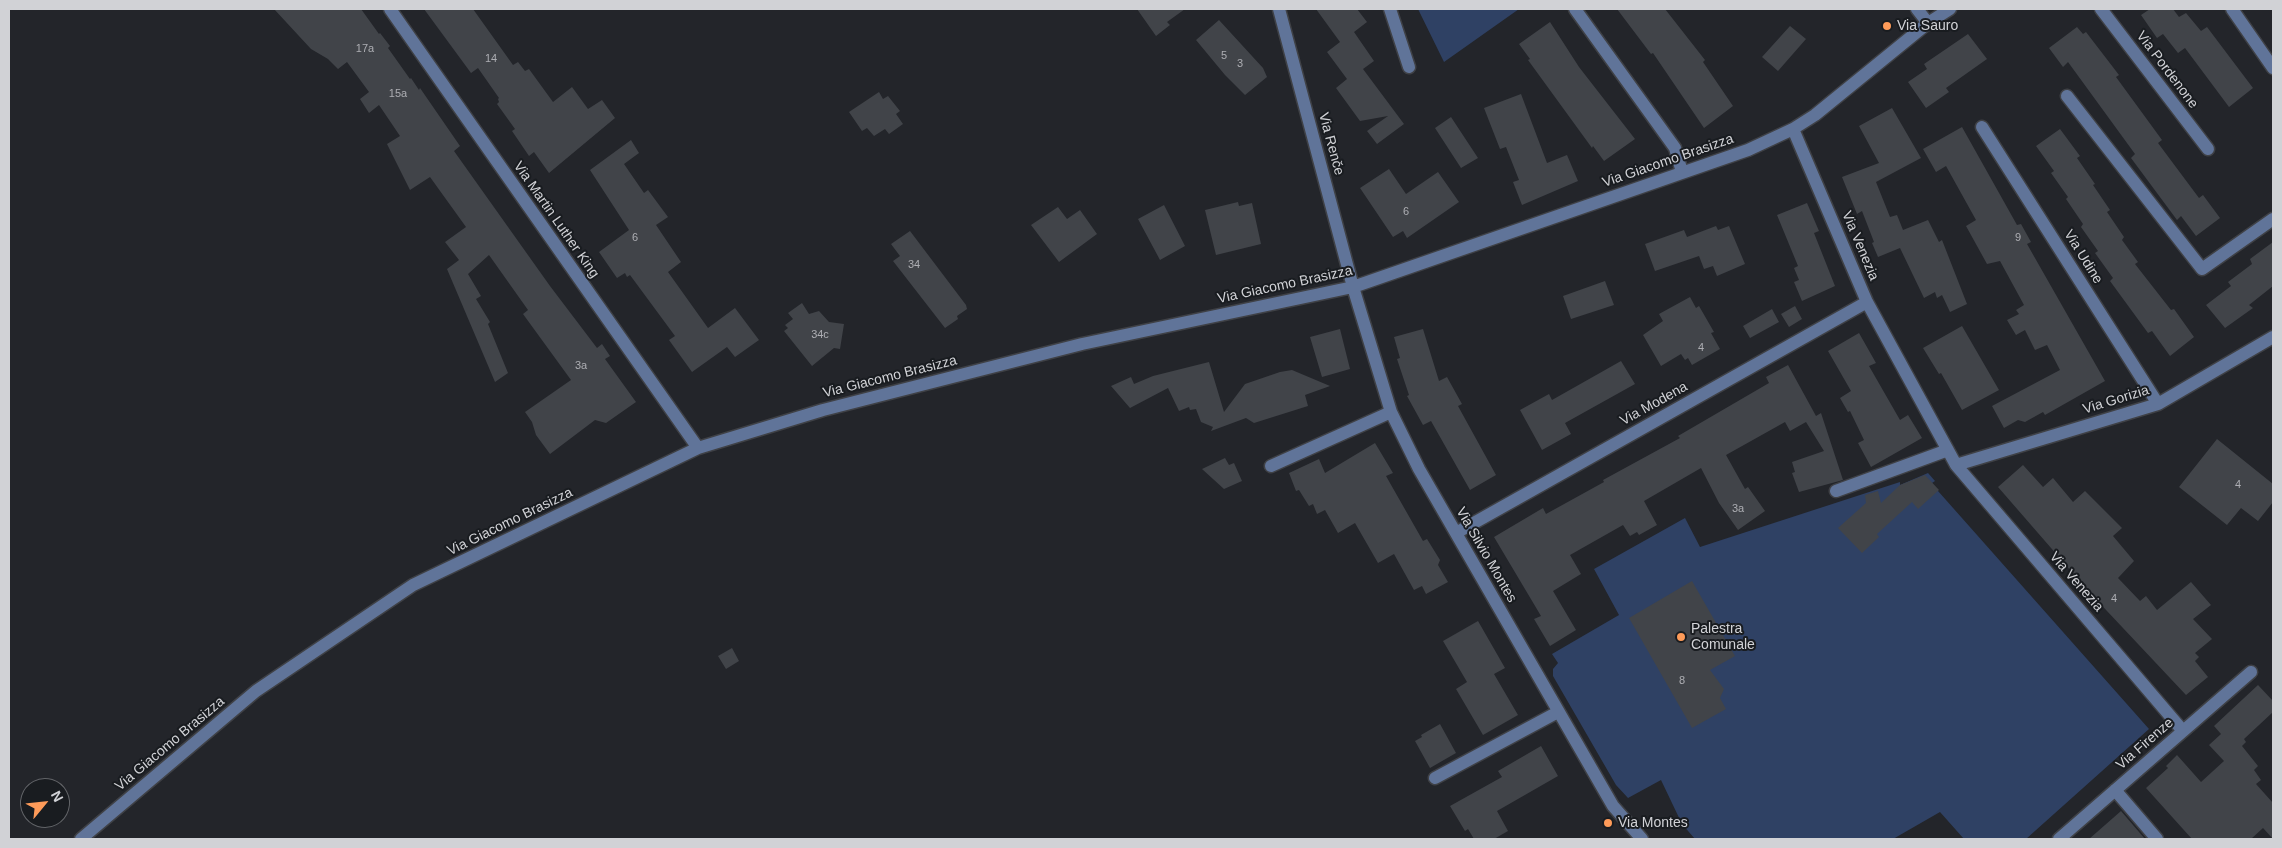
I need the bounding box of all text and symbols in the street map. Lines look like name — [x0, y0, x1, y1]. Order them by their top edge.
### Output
place label: Via Sauro — [1897, 18, 1958, 34]
marker: Via Sauro — [1881, 20, 1893, 32]
street label: Via Pordenone — [2132, 28, 2202, 112]
house number: 17a — [356, 42, 374, 56]
house number: 5 — [1221, 49, 1227, 63]
house number: 14 — [485, 52, 497, 66]
house number: 3 — [1237, 57, 1243, 71]
house number: 15a — [389, 87, 407, 101]
street label: Via Renče — [1315, 111, 1347, 177]
street label: Via Giacomo Brasizza — [1600, 131, 1736, 191]
street label: Via Martin Luther King — [509, 159, 603, 281]
house number: 6 — [1403, 205, 1409, 219]
street label: Via Venezia — [1838, 209, 1882, 283]
street label: Via Udine — [2060, 227, 2106, 287]
house number: 6 — [632, 231, 638, 245]
house number: 9 — [2015, 231, 2021, 245]
house number: 34 — [908, 258, 920, 272]
street label: Via Giacomo Brasizza — [1216, 262, 1354, 308]
house number: 34c — [811, 328, 829, 342]
house number: 4 — [1698, 341, 1704, 355]
street label: Via Giacomo Brasizza — [821, 352, 959, 402]
house number: 3a — [575, 359, 587, 373]
street label: Via Modena — [1617, 379, 1691, 429]
street label: Via Gorizia — [2081, 382, 2151, 418]
house number: 4 — [2235, 478, 2241, 492]
street label: Via Giacomo Brasizza — [445, 484, 575, 560]
house number: 3a — [1732, 502, 1744, 516]
street label: Via Silvio Montes — [1452, 504, 1520, 606]
street label: Via Venezia — [2045, 549, 2107, 615]
house number: 4 — [2111, 592, 2117, 606]
place label: Palestra Comunale — [1691, 621, 1755, 654]
marker: Palestra Comunale — [1675, 631, 1687, 643]
house number: 8 — [1679, 674, 1685, 688]
street label: Via Giacomo Brasizza — [112, 693, 228, 795]
street label: Via Firenze — [2113, 715, 2177, 773]
north arrow — [20, 778, 70, 828]
text: N — [48, 788, 67, 805]
place label: Via Montes — [1618, 815, 1688, 831]
marker: Via Montes — [1602, 817, 1614, 829]

